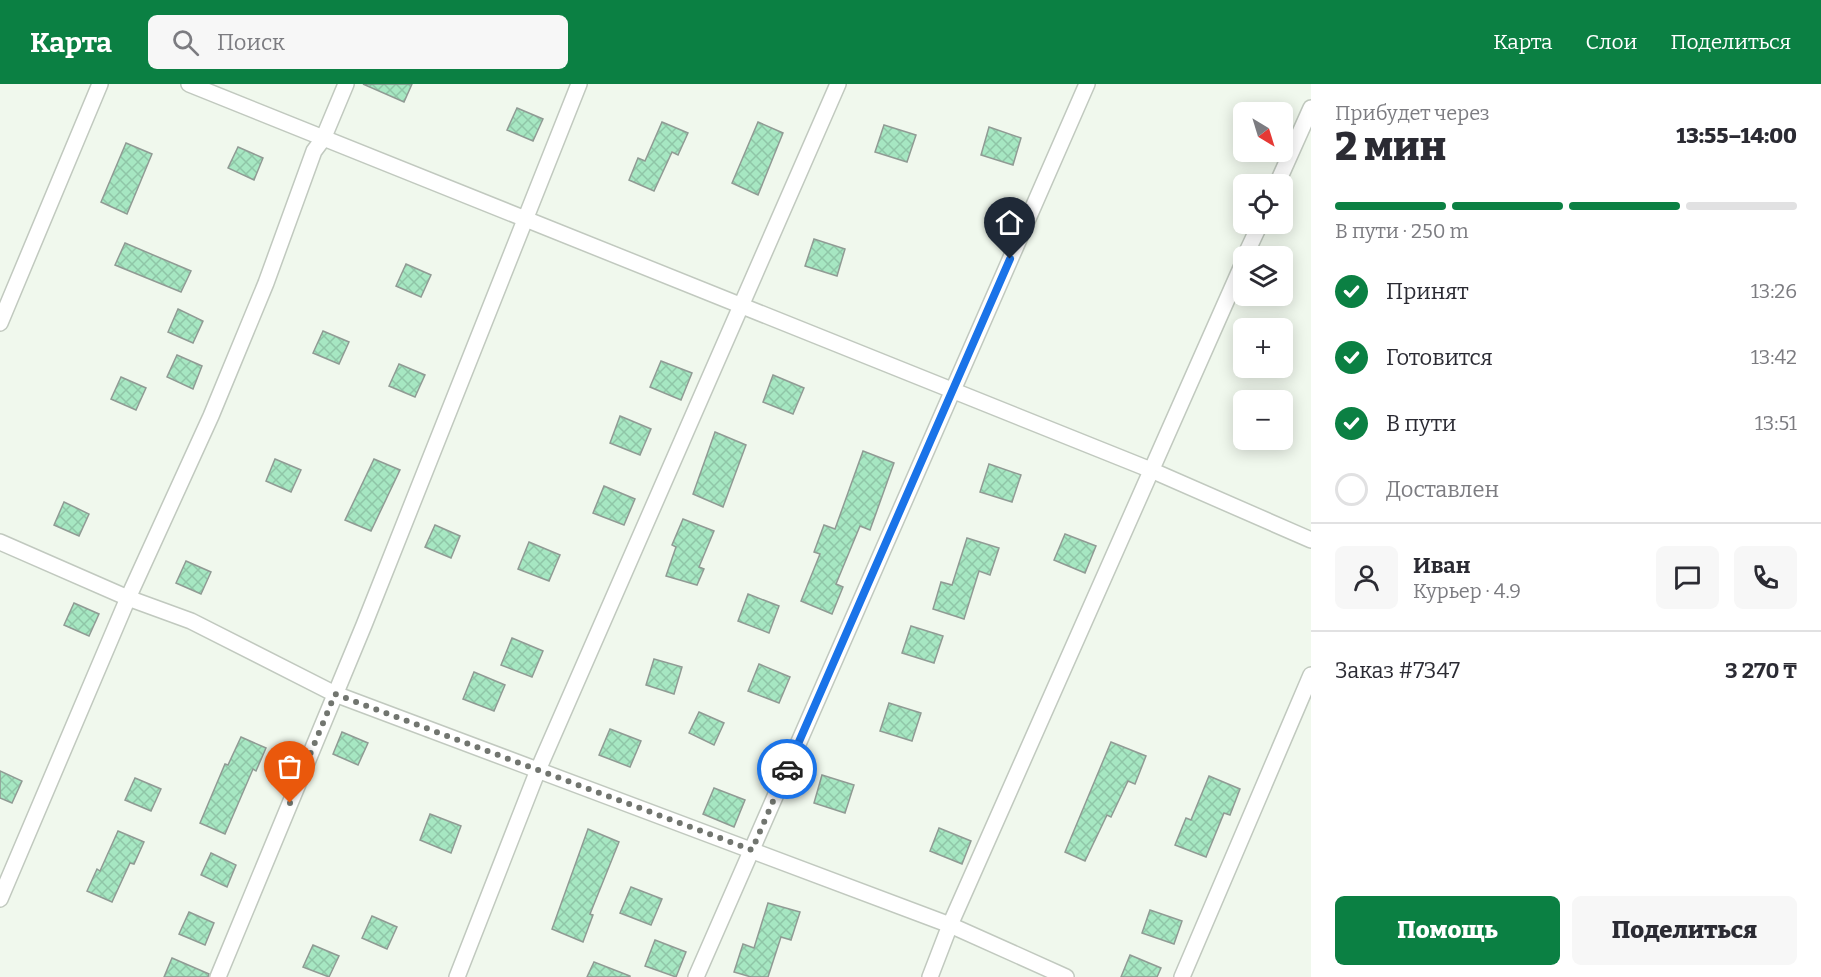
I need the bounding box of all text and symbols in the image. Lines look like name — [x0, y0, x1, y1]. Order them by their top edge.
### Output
search box — [148, 15, 568, 69]
text: Карта — [30, 26, 112, 59]
icon: search — [169, 26, 202, 59]
text: Поиск — [217, 29, 285, 56]
text: Карта — [1493, 29, 1552, 55]
text: Слои — [1585, 29, 1637, 55]
text: Поделиться — [1670, 29, 1791, 55]
text: Прибудет через — [1335, 101, 1490, 125]
north arrow — [1233, 102, 1293, 162]
map controls — [1233, 102, 1293, 450]
text: 13:55–14:00 — [1676, 122, 1797, 149]
text: 2 мин — [1335, 124, 1446, 170]
button: locate — [1233, 174, 1293, 234]
pin — [984, 197, 1035, 259]
icon: home — [993, 206, 1026, 239]
text: В пути · 250 m — [1335, 219, 1469, 243]
button: layers — [1233, 246, 1293, 306]
icon: check — [1335, 275, 1368, 308]
text: Принят — [1386, 278, 1469, 305]
text: 13:26 — [1751, 279, 1797, 303]
button: + — [1233, 318, 1293, 378]
icon: check — [1335, 341, 1368, 374]
text: Готовится — [1386, 344, 1493, 371]
text: 13:42 — [1751, 345, 1797, 369]
button: − — [1233, 390, 1293, 450]
icon: check — [1335, 407, 1368, 440]
text: В пути — [1386, 410, 1456, 437]
text: 13:51 — [1755, 411, 1797, 435]
text: Доставлен — [1386, 476, 1499, 503]
button: person — [1335, 546, 1398, 609]
button: chat — [1656, 546, 1719, 609]
button: phone — [1734, 546, 1797, 609]
text: Иван — [1413, 552, 1471, 579]
text: Курьер · 4.9 — [1413, 579, 1521, 603]
text: Заказ #7347 — [1335, 657, 1460, 684]
text: 3 270 ₸ — [1725, 657, 1797, 684]
courier — [757, 739, 817, 799]
pin — [264, 741, 315, 803]
icon: bag — [273, 750, 306, 783]
icon: car — [771, 753, 804, 786]
button: Помощь — [1335, 896, 1560, 965]
button: Поделиться — [1572, 896, 1797, 965]

